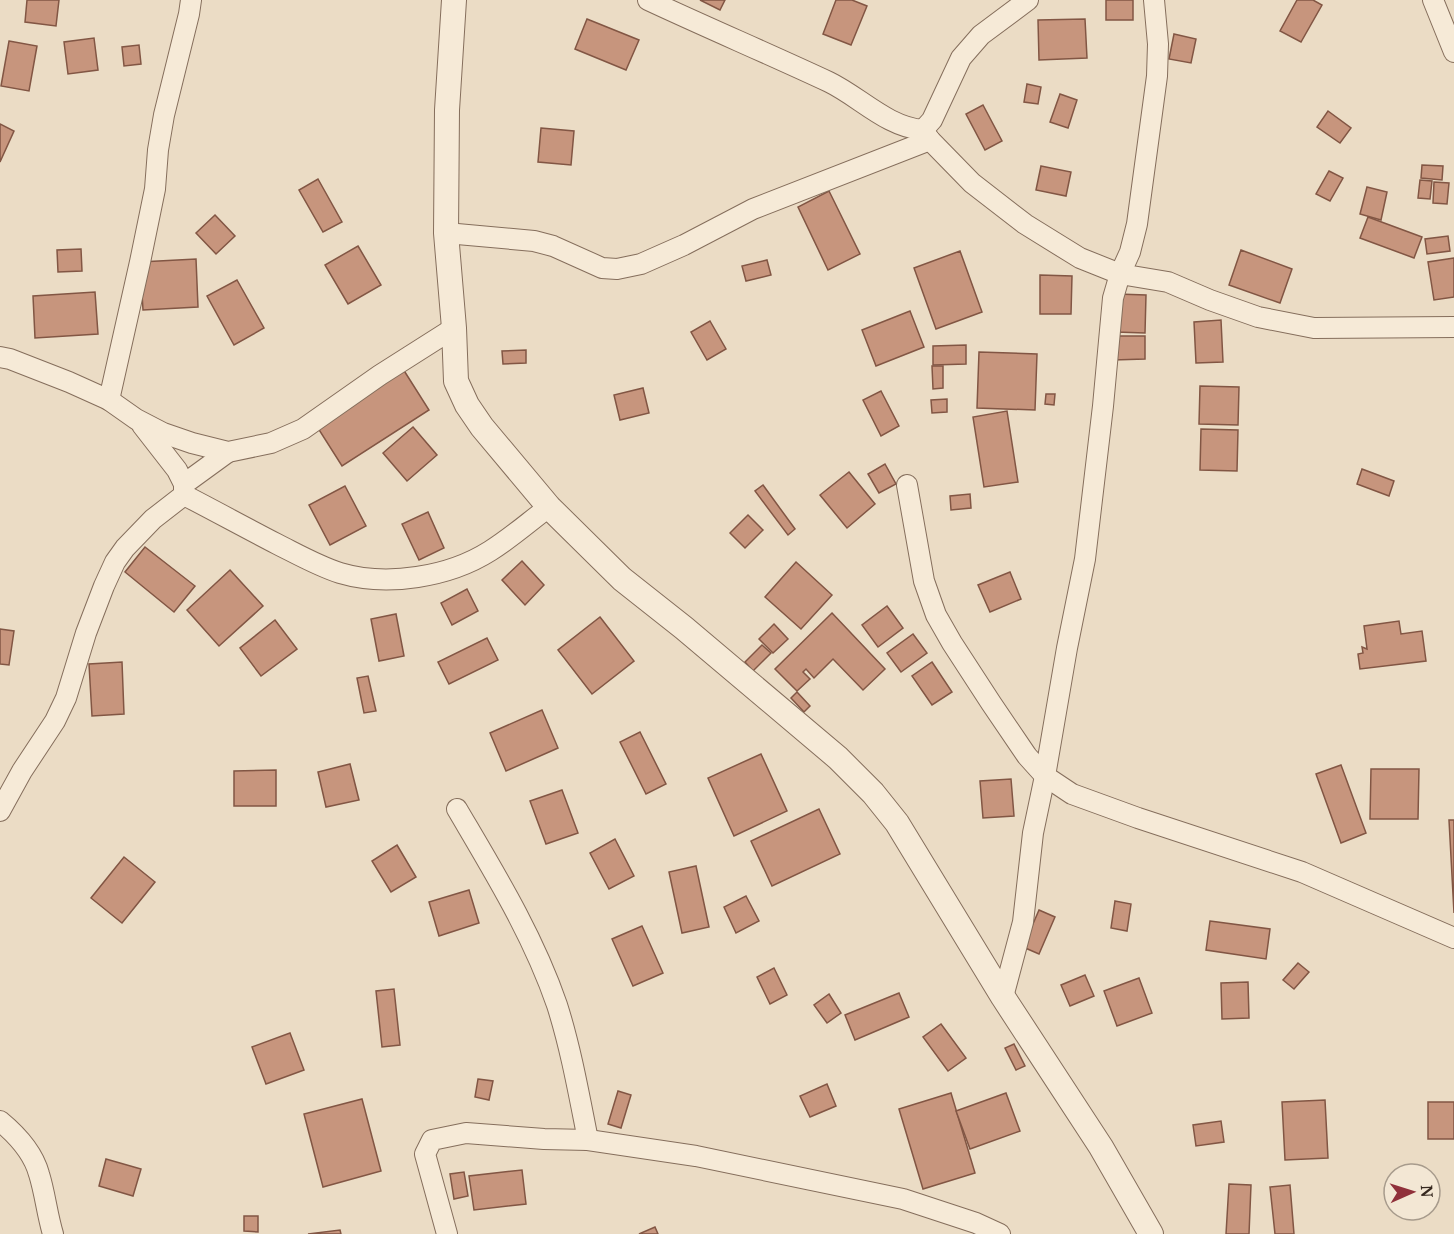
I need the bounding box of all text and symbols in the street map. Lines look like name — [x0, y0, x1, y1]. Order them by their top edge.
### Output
north arrow — [1382, 1162, 1442, 1222]
text: N — [1416, 1184, 1438, 1198]

